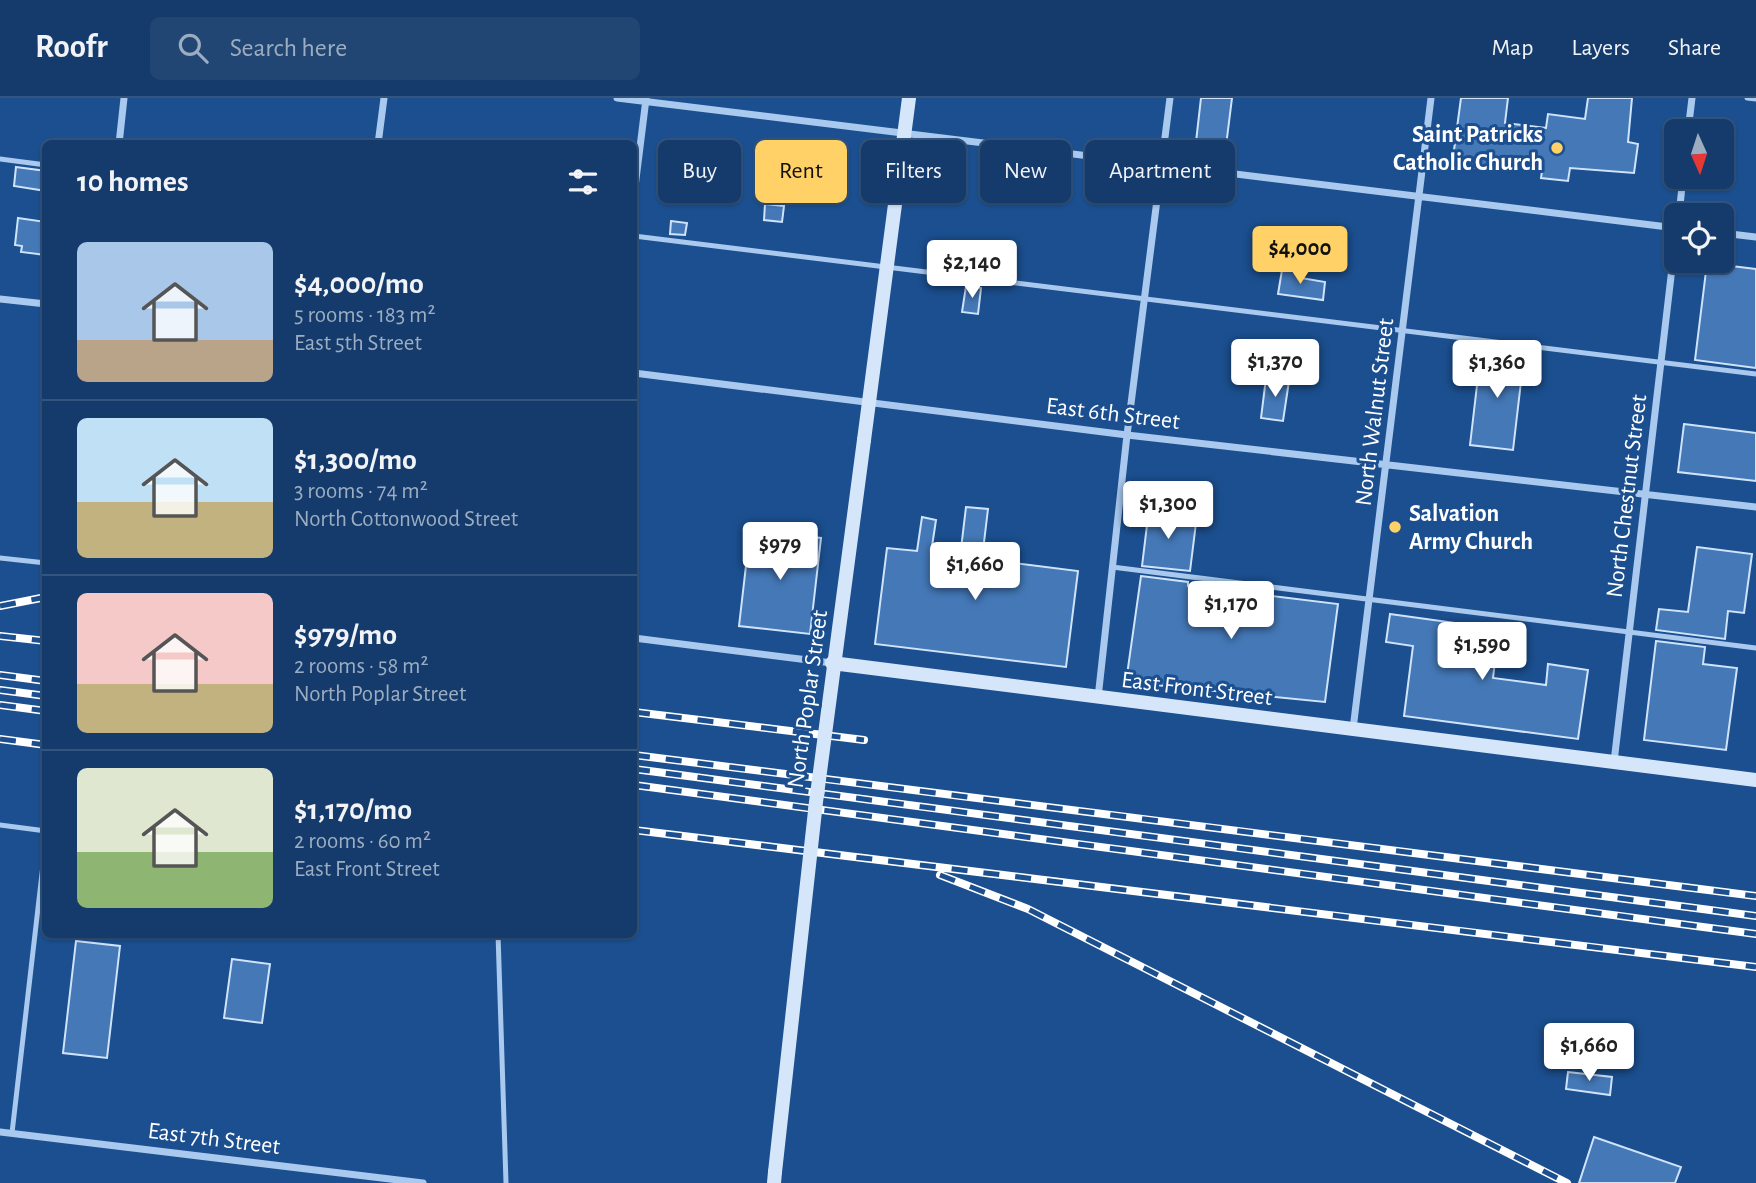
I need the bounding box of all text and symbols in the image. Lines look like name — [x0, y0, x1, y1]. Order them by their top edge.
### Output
search box — [150, 17, 640, 80]
icon: search — [174, 29, 212, 67]
text: Roofr — [35, 31, 108, 64]
text: Search here — [230, 35, 347, 61]
text: Map — [1491, 36, 1533, 60]
text: Layers — [1571, 36, 1630, 60]
text: Share — [1668, 36, 1721, 60]
north arrow — [1664, 119, 1734, 189]
map controls — [1664, 119, 1734, 273]
place label: Saint Patricks Catholic Church — [1393, 123, 1543, 175]
chip: Buy — [658, 140, 741, 203]
chip: Rent — [755, 140, 847, 203]
chip: Filters — [861, 140, 966, 203]
chip: New — [980, 140, 1071, 203]
chip: Apartment — [1085, 140, 1235, 203]
marker: Saint Patricks Catholic Church — [1549, 140, 1565, 156]
icon: filters — [564, 163, 602, 201]
text: 10 homes — [77, 167, 188, 197]
button: locate — [1664, 203, 1734, 273]
pin: $4,000 — [1243, 226, 1357, 286]
text: $4,000 — [1268, 237, 1332, 260]
pin: $2,140 — [915, 240, 1029, 300]
text: $2,140 — [943, 251, 1001, 274]
text: $4,000/mo — [294, 269, 424, 299]
icon: home — [133, 270, 217, 354]
text: 5 rooms · 183 m² — [294, 304, 435, 327]
street label: North Walnut Street — [1352, 316, 1398, 507]
text: East 5th Street — [294, 332, 422, 355]
pin: $1,370 — [1218, 340, 1332, 399]
pin: $1,360 — [1440, 341, 1554, 400]
text: $1,370 — [1247, 350, 1303, 373]
text: $1,360 — [1469, 351, 1525, 374]
street label: North Chestnut Street — [1603, 393, 1651, 599]
street label: East 6th Street — [1045, 394, 1181, 434]
text: $1,300/mo — [294, 445, 417, 475]
icon: home — [133, 446, 217, 530]
text: 3 rooms · 74 m² — [294, 480, 428, 503]
pin: $1,300 — [1111, 482, 1225, 541]
text: $1,300 — [1139, 492, 1197, 515]
place label: Salvation Army Church — [1409, 502, 1533, 554]
text: North Cottonwood Street — [294, 508, 518, 531]
marker: Salvation Army Church — [1387, 519, 1403, 535]
pin: $979 — [739, 522, 821, 582]
text: $979 — [759, 533, 801, 556]
pin: $1,660 — [918, 542, 1032, 602]
text: $1,660 — [946, 553, 1004, 576]
pin: $1,170 — [1174, 582, 1288, 641]
text: $1,170 — [1204, 592, 1258, 615]
street label: North Poplar Street — [784, 608, 832, 790]
text: $979/mo — [294, 620, 397, 650]
icon: home — [133, 621, 217, 705]
pin: $1,590 — [1425, 622, 1539, 682]
text: $1,590 — [1454, 633, 1510, 656]
text: 2 rooms · 58 m² — [294, 655, 429, 678]
street label: East Front Street — [1120, 668, 1274, 710]
text: North Poplar Street — [294, 683, 466, 706]
text: $1,170/mo — [294, 795, 412, 825]
icon: home — [133, 796, 217, 880]
text: 2 rooms · 60 m² — [294, 830, 431, 853]
text: East Front Street — [294, 858, 440, 881]
pin: $1,660 — [1532, 1024, 1646, 1083]
text: $1,660 — [1560, 1034, 1618, 1057]
street label: East 7th Street — [146, 1119, 282, 1159]

